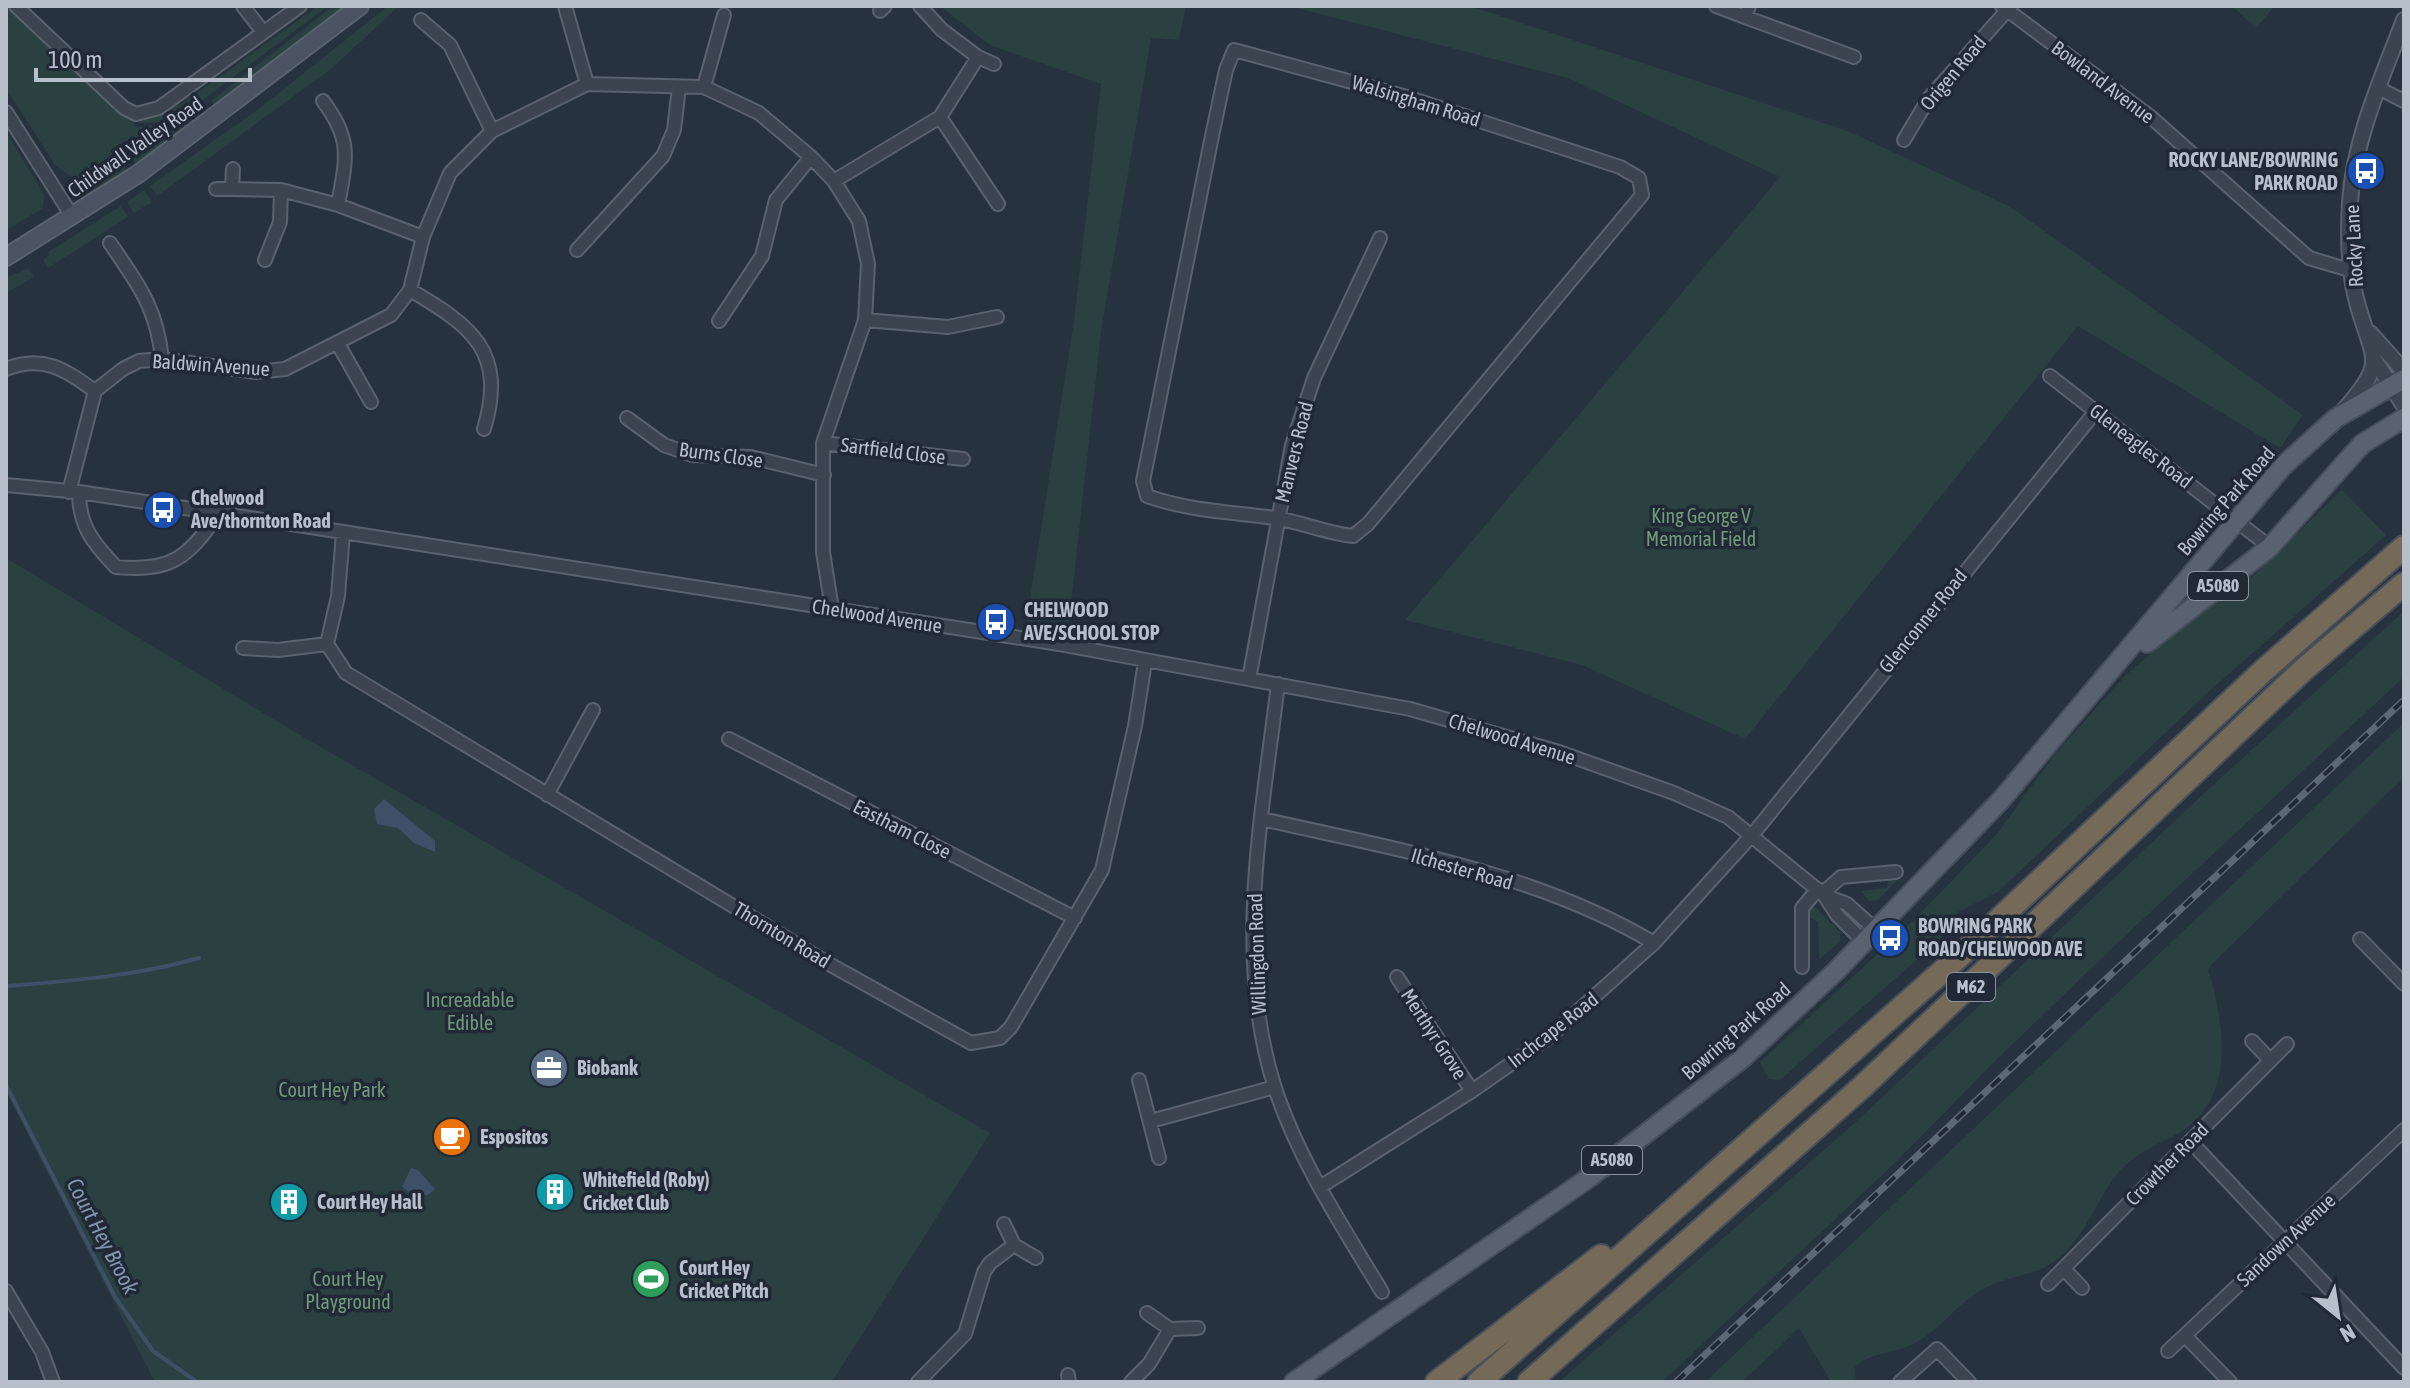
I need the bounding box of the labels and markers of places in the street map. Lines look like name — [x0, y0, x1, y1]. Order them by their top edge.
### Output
place label: ROCKY LANE/BOWRING PARK ROAD — [2169, 148, 2338, 194]
bus stop icon: ROCKY LANE/BOWRING PARK ROAD — [2345, 150, 2387, 192]
place label: Chelwood Ave/thornton Road — [190, 486, 331, 532]
bus stop icon: Chelwood Ave/thornton Road — [142, 489, 184, 531]
place label: CHELWOOD AVE/SCHOOL STOP — [1023, 598, 1160, 644]
bus stop icon: CHELWOOD AVE/SCHOOL STOP — [975, 601, 1017, 643]
place label: BOWRING PARK ROAD/CHELWOOD AVE — [1918, 914, 2083, 960]
bus stop icon: BOWRING PARK ROAD/CHELWOOD AVE — [1869, 917, 1911, 959]
office icon: Biobank — [528, 1047, 570, 1089]
place label: Biobank — [577, 1056, 638, 1079]
cafe icon: Espositos — [431, 1116, 473, 1158]
place label: Espositos — [480, 1125, 548, 1148]
place label: Whitefield (Roby) Cricket Club — [582, 1168, 709, 1214]
building icon: Whitefield (Roby) Cricket Club — [534, 1171, 576, 1213]
building icon: Court Hey Hall — [268, 1181, 310, 1223]
place label: Court Hey Hall — [317, 1190, 423, 1213]
place label: Court Hey Cricket Pitch — [679, 1256, 769, 1302]
sports icon: Court Hey Cricket Pitch — [630, 1258, 672, 1300]

